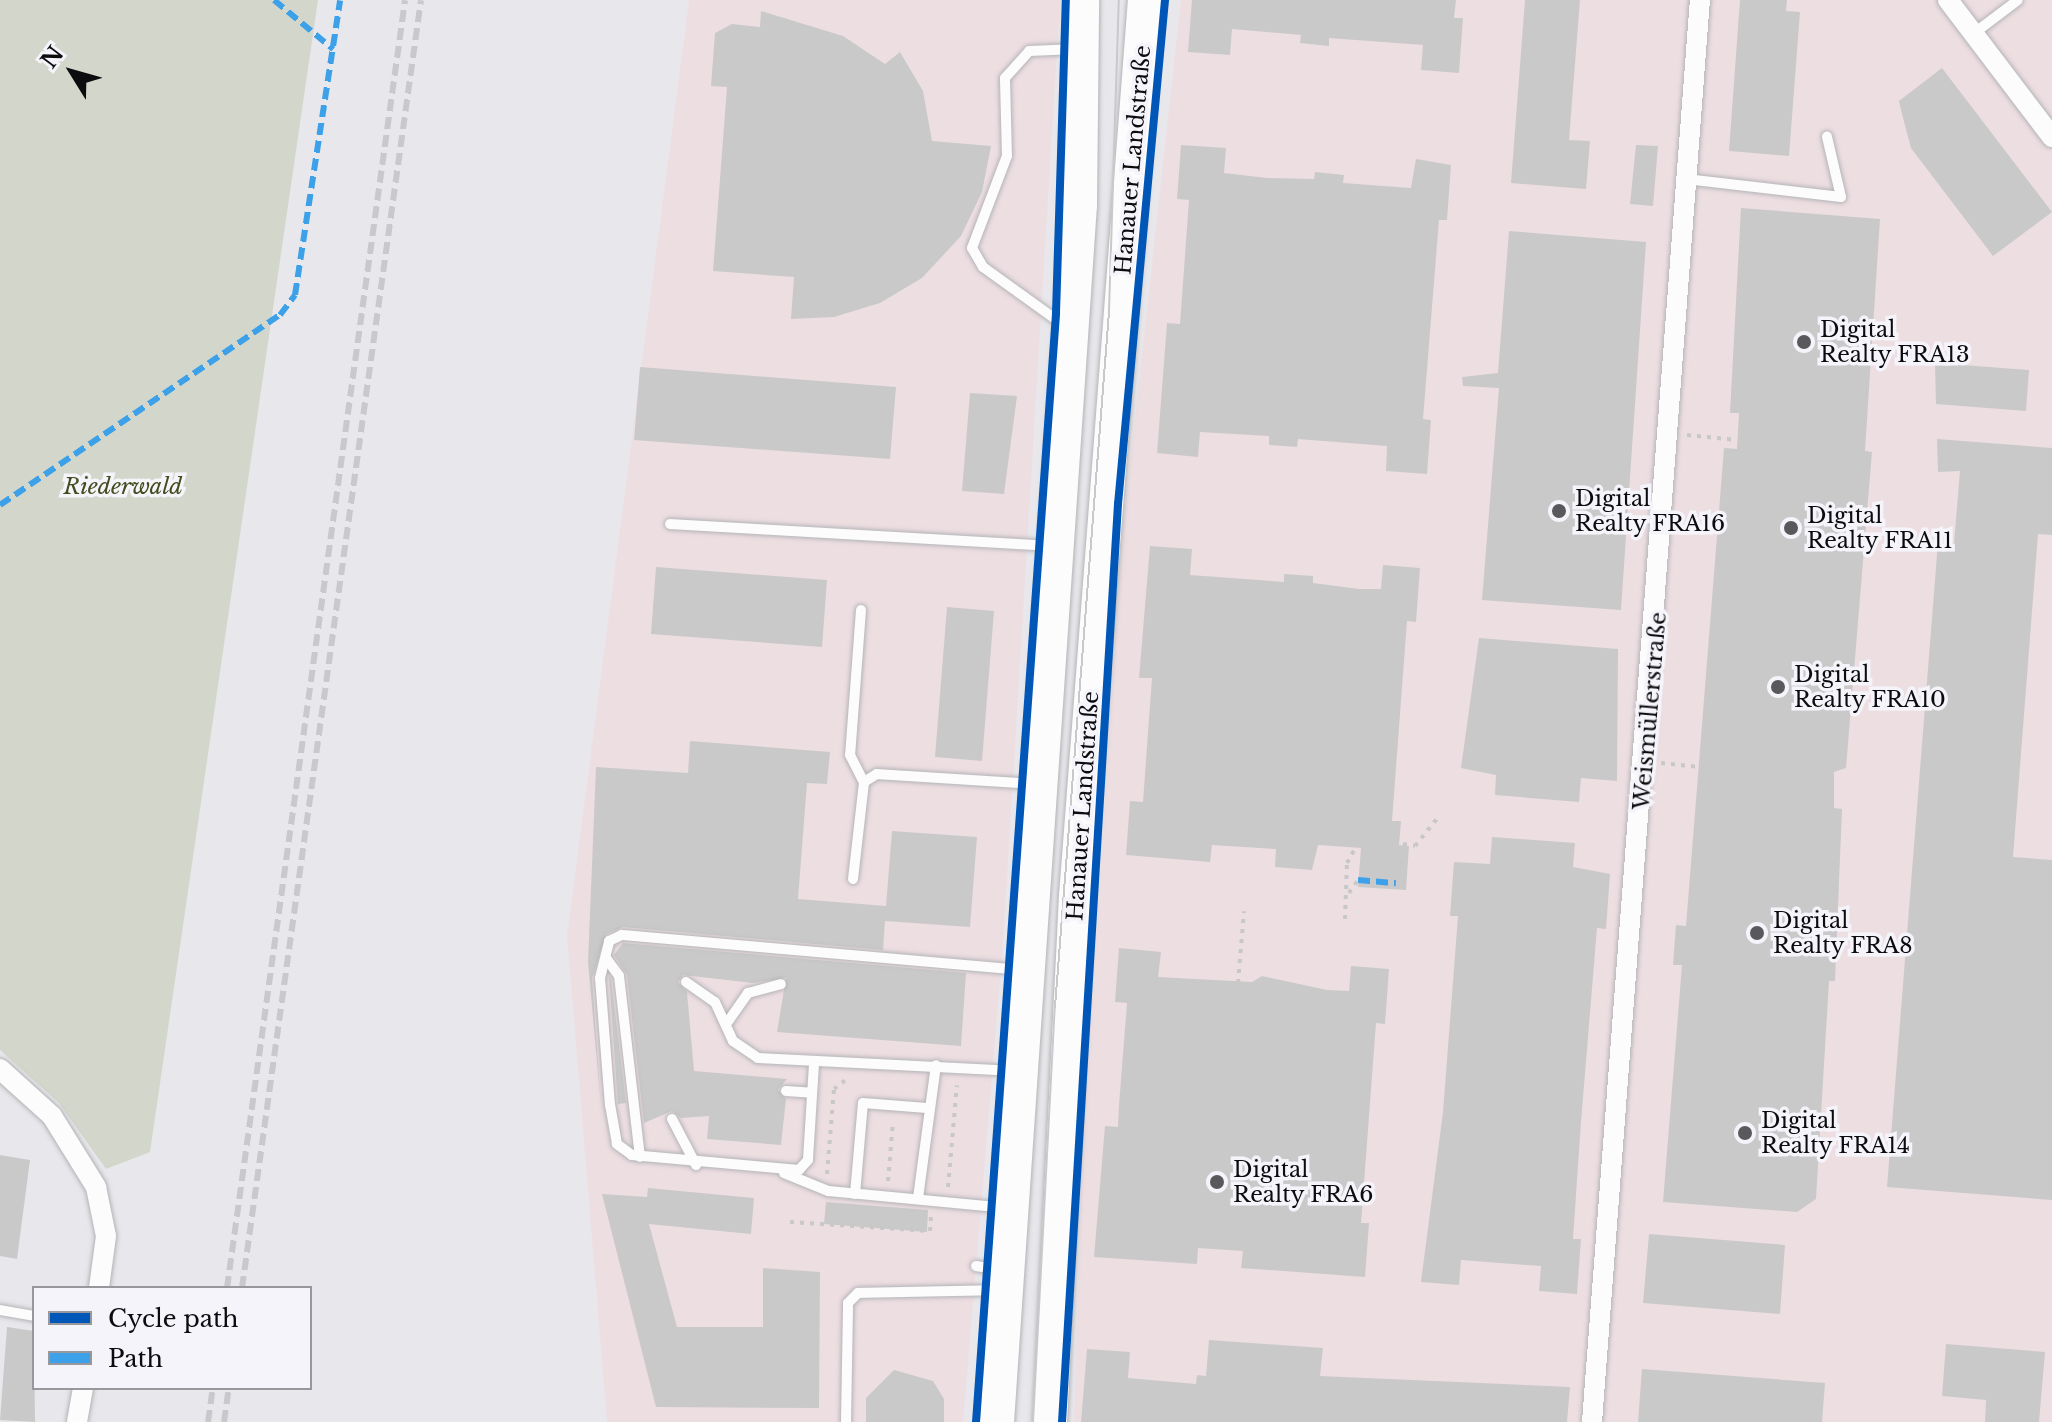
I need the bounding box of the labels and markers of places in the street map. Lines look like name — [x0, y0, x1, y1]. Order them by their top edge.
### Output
place label: Digital Realty FRA13 — [1820, 316, 1970, 368]
marker: Digital Realty FRA13 — [1795, 333, 1813, 351]
place label: Digital Realty FRA16 — [1575, 485, 1726, 536]
marker: Digital Realty FRA16 — [1550, 502, 1568, 520]
place label: Digital Realty FRA11 — [1807, 502, 1953, 554]
marker: Digital Realty FRA11 — [1782, 519, 1800, 537]
place label: Digital Realty FRA10 — [1794, 661, 1946, 712]
marker: Digital Realty FRA10 — [1769, 678, 1787, 696]
place label: Digital Realty FRA8 — [1773, 907, 1913, 958]
marker: Digital Realty FRA8 — [1748, 924, 1766, 942]
place label: Digital Realty FRA14 — [1761, 1107, 1911, 1158]
marker: Digital Realty FRA14 — [1736, 1124, 1754, 1142]
place label: Digital Realty FRA6 — [1233, 1156, 1374, 1208]
marker: Digital Realty FRA6 — [1208, 1173, 1226, 1191]

